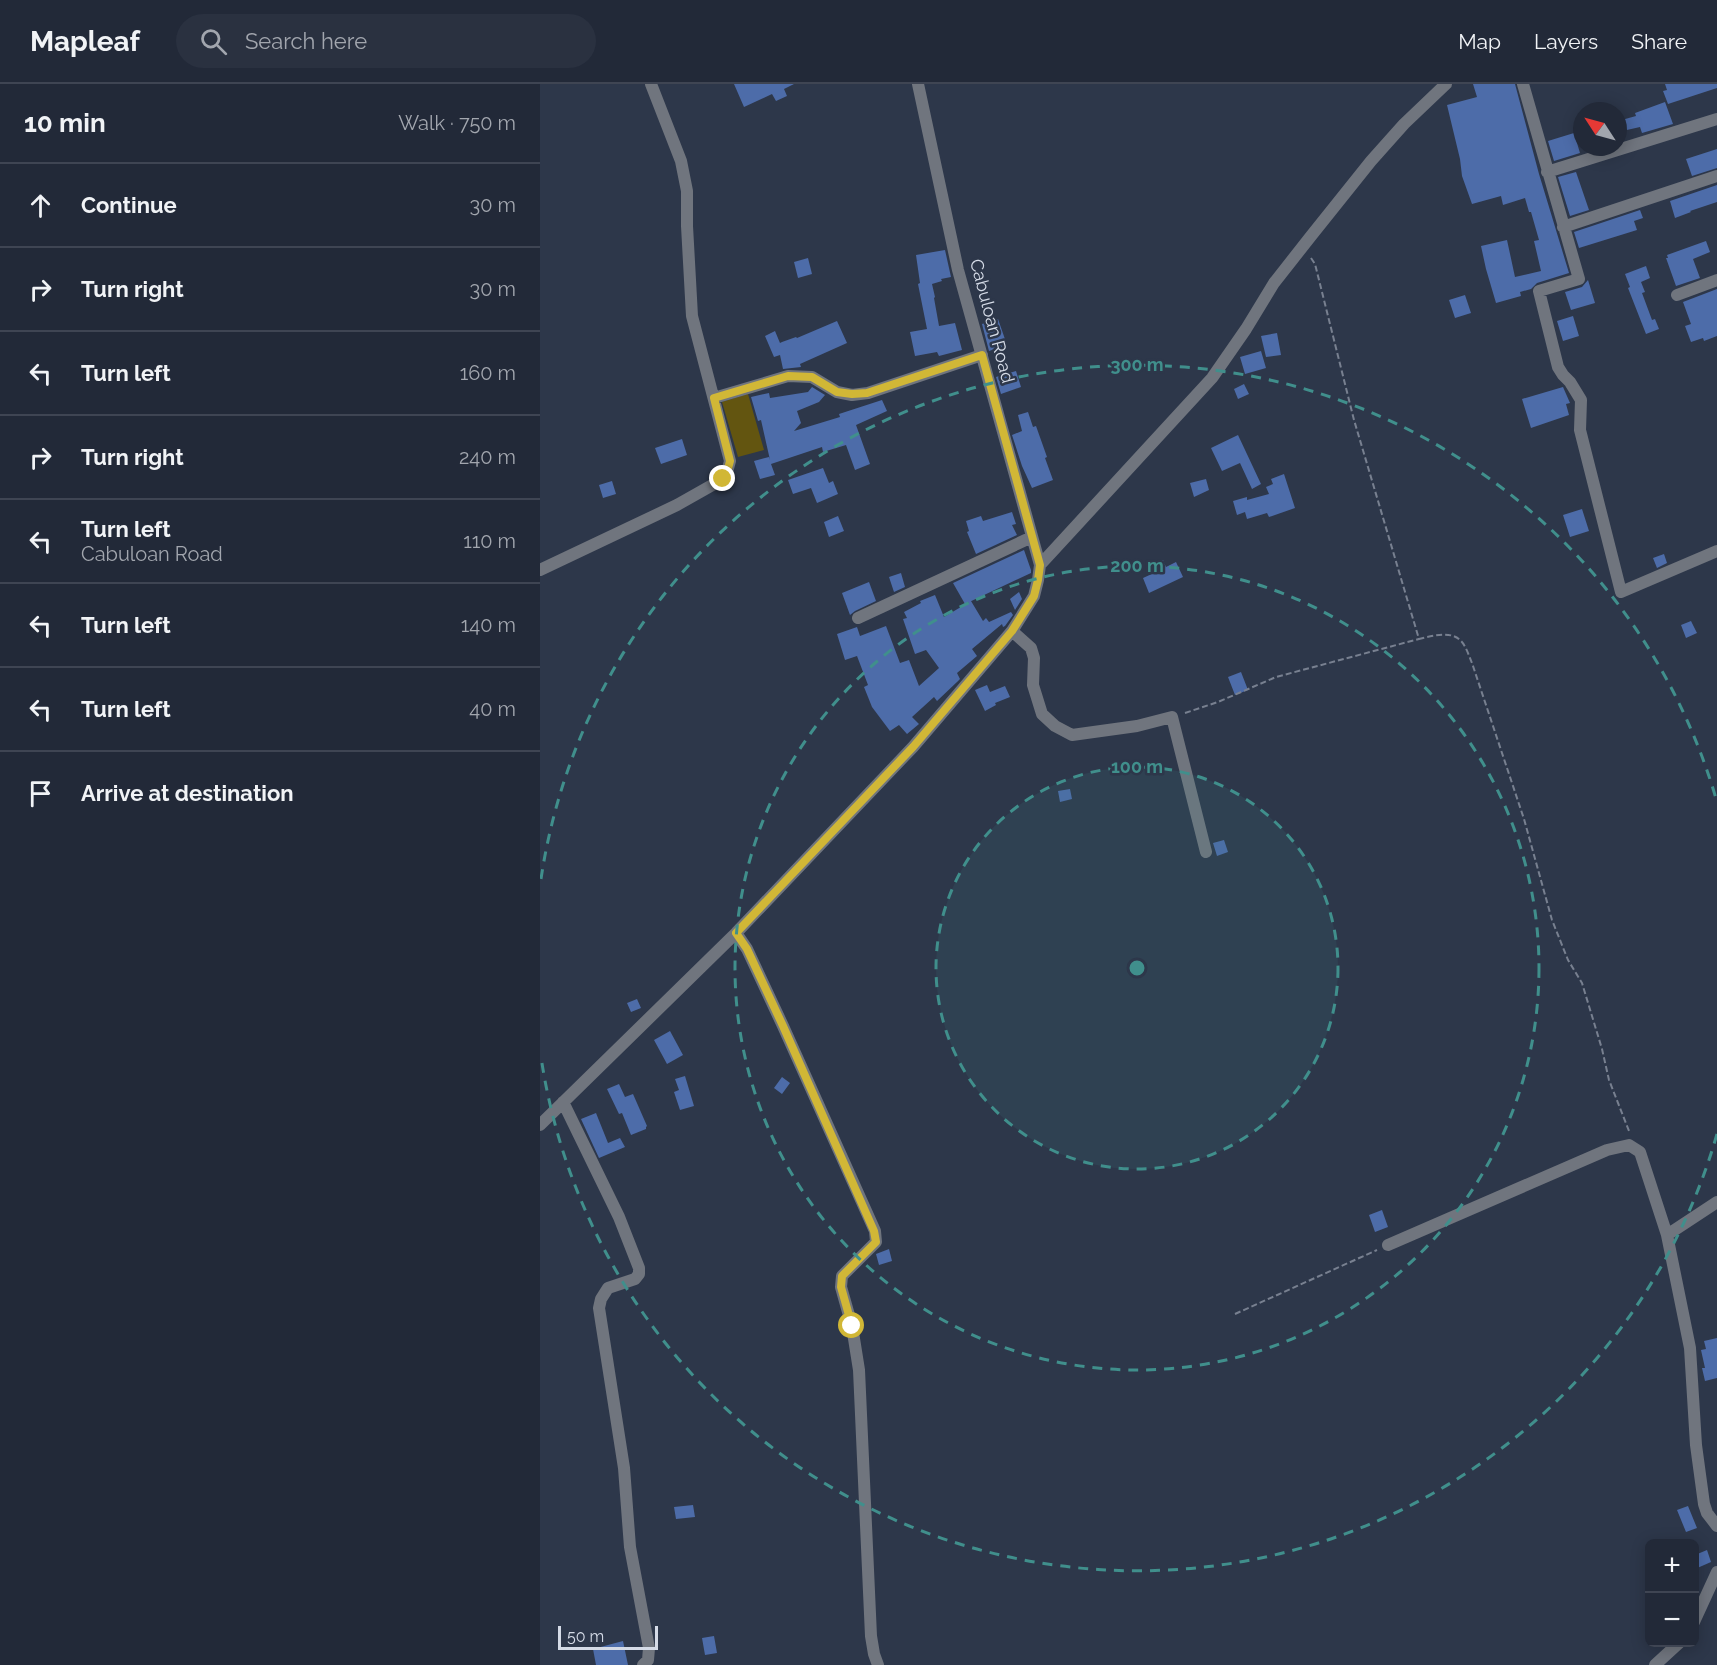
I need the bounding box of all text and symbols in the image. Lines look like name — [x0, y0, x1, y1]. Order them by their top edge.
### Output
search box — [176, 14, 596, 68]
text: Mapleaf — [30, 25, 140, 58]
icon: search — [197, 25, 230, 58]
text: Search here — [245, 28, 367, 54]
text: Map — [1458, 29, 1501, 54]
text: Layers — [1534, 29, 1598, 54]
text: Share — [1631, 29, 1687, 54]
north arrow — [1573, 102, 1627, 156]
text: 10 min — [24, 108, 106, 138]
text: Walk · 750 m — [398, 111, 516, 135]
icon: ahead — [24, 189, 57, 222]
text: Continue — [81, 192, 177, 218]
text: 30 m — [470, 193, 516, 217]
street label: Cabuloan Road — [966, 257, 1019, 385]
icon: right — [24, 273, 57, 306]
text: Turn right — [81, 276, 184, 302]
text: 30 m — [470, 277, 516, 301]
text: 300 m — [1110, 354, 1164, 375]
icon: left — [24, 357, 57, 390]
text: Turn left — [81, 360, 171, 386]
text: 160 m — [460, 361, 516, 385]
icon: right — [24, 441, 57, 474]
text: Turn right — [81, 444, 184, 470]
text: 240 m — [459, 445, 516, 469]
route end — [709, 465, 735, 491]
text: Turn left — [81, 516, 171, 542]
icon: left — [24, 525, 57, 558]
text: 110 m — [463, 529, 516, 553]
text: Cabuloan Road — [81, 542, 223, 566]
text: 200 m — [1110, 555, 1164, 576]
icon: left — [24, 609, 57, 642]
text: Turn left — [81, 612, 171, 638]
text: 140 m — [461, 613, 516, 637]
icon: left — [24, 693, 57, 726]
text: Turn left — [81, 696, 171, 722]
text: 40 m — [469, 697, 516, 721]
text: 100 m — [1111, 756, 1163, 777]
icon: arrive — [24, 777, 57, 810]
text: Arrive at destination — [81, 780, 294, 806]
centre of rings — [1127, 958, 1147, 978]
route start — [838, 1312, 864, 1338]
map controls — [1645, 1539, 1699, 1647]
button: + — [1645, 1539, 1699, 1593]
button: − — [1645, 1593, 1699, 1647]
scale bar — [558, 1623, 658, 1650]
text: 50 m — [567, 1627, 604, 1646]

